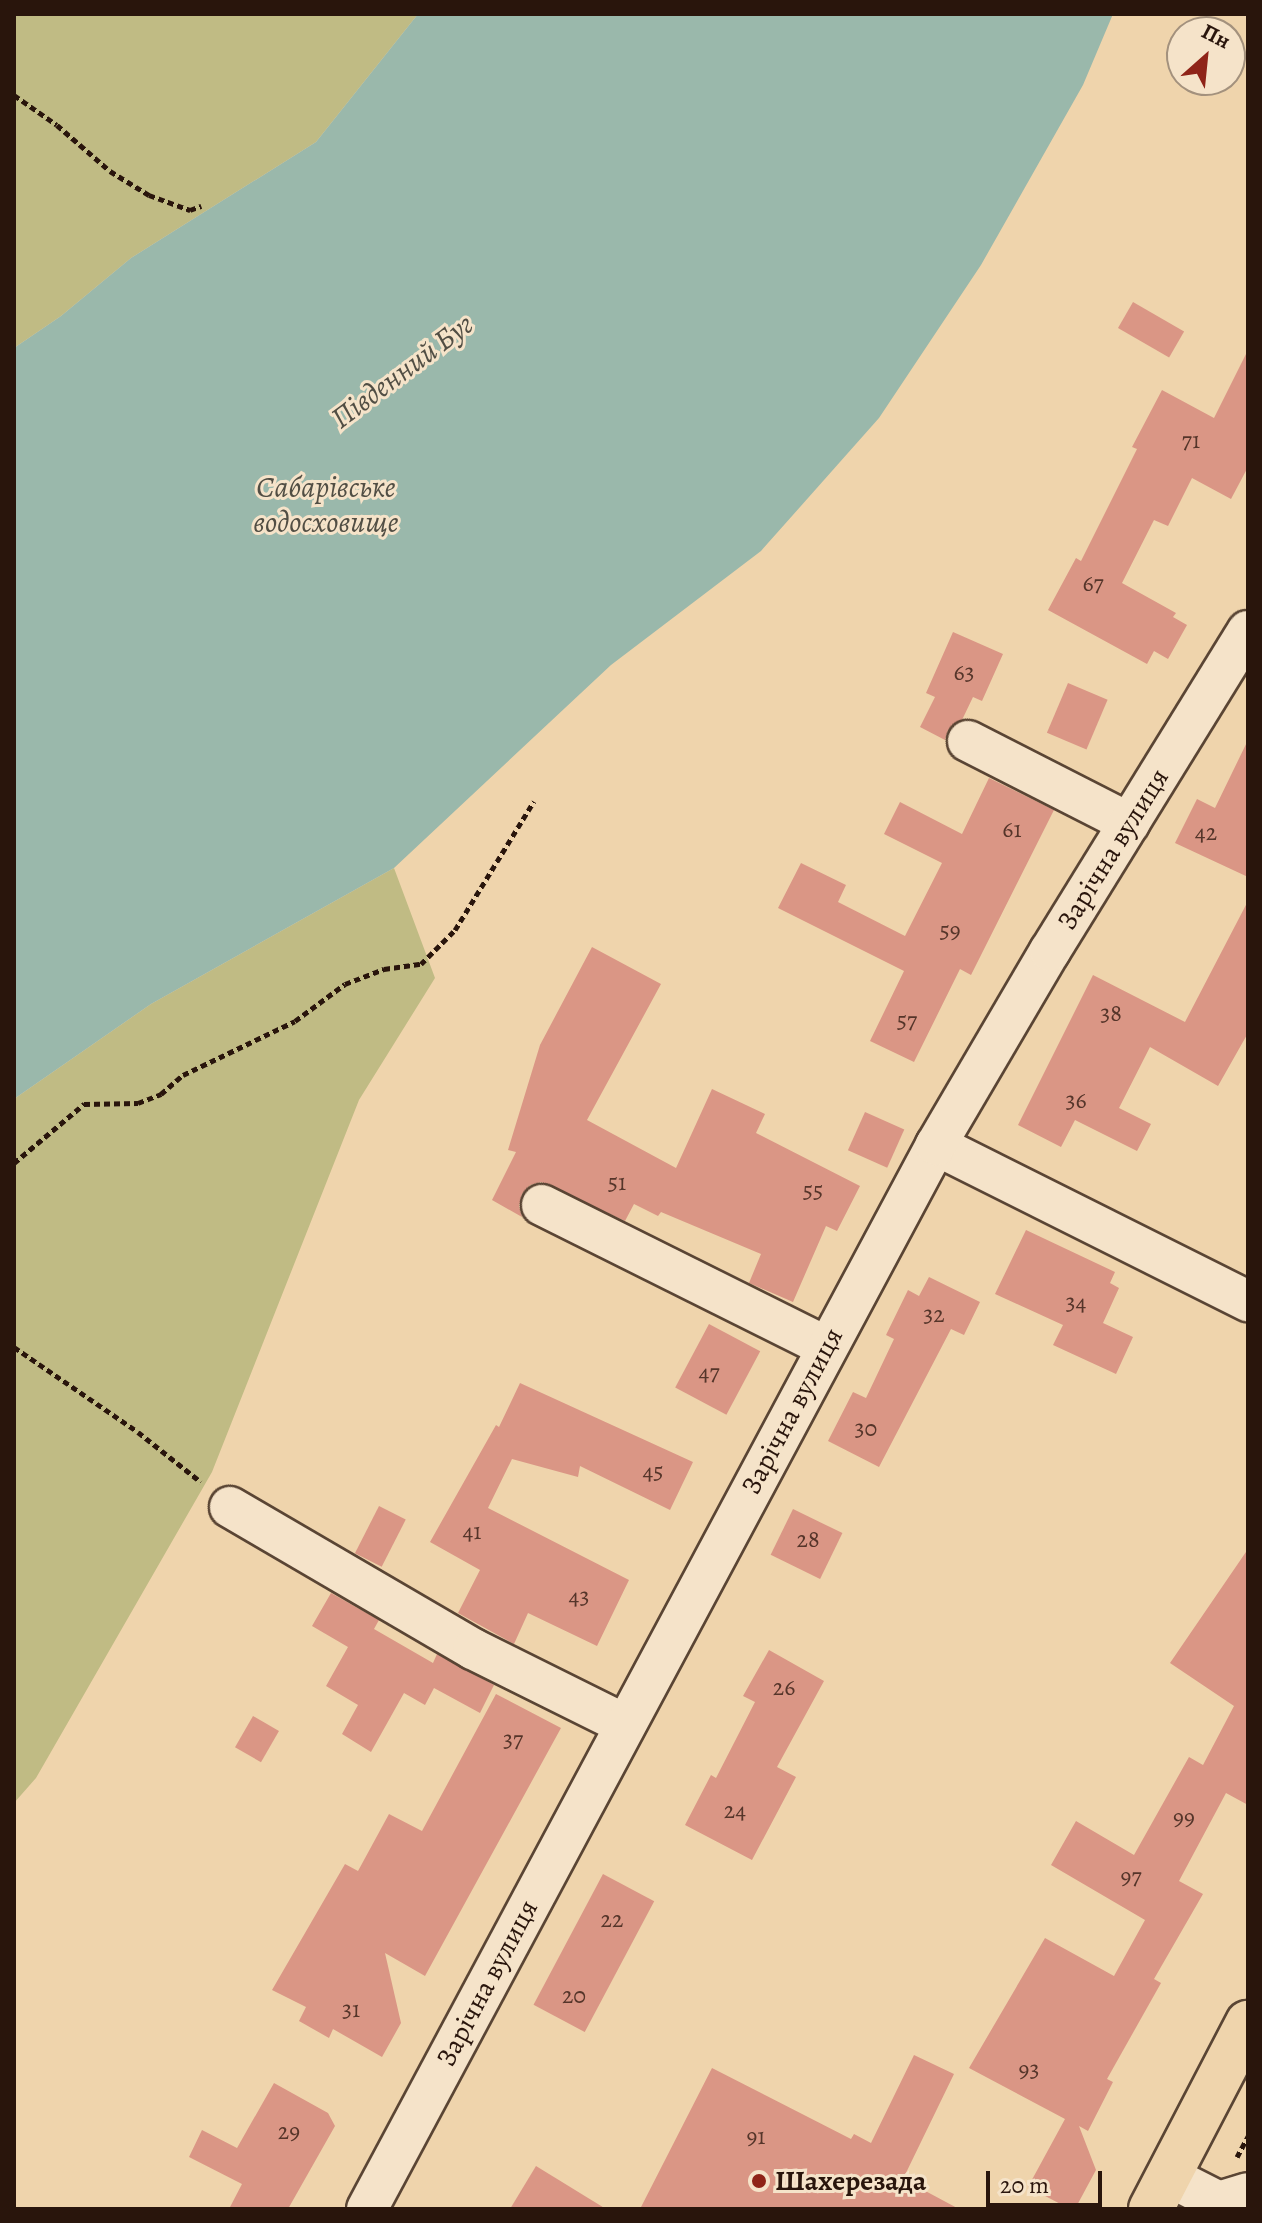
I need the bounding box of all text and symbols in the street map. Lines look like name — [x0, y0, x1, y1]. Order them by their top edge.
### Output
north arrow — [1166, 16, 1246, 96]
text: Пн — [1196, 16, 1236, 56]
water label: Південний Буг — [324, 306, 480, 436]
house number: 71 — [1182, 427, 1200, 455]
water label: Сабарівське водосховище — [253, 469, 399, 540]
house number: 67 — [1082, 570, 1104, 598]
house number: 63 — [953, 659, 975, 687]
street label: Зарічна вулиця — [1050, 762, 1176, 936]
house number: 61 — [1002, 816, 1022, 844]
house number: 42 — [1195, 819, 1217, 847]
house number: 59 — [939, 917, 961, 945]
house number: 38 — [1100, 1000, 1122, 1028]
house number: 57 — [897, 1007, 917, 1035]
house number: 36 — [1065, 1087, 1087, 1115]
house number: 51 — [608, 1169, 626, 1197]
house number: 55 — [803, 1177, 823, 1205]
house number: 34 — [1066, 1289, 1086, 1317]
house number: 32 — [923, 1301, 945, 1329]
street label: Зарічна вулиця — [734, 1322, 850, 1500]
house number: 47 — [699, 1359, 719, 1387]
house number: 30 — [855, 1415, 877, 1443]
house number: 45 — [642, 1458, 664, 1486]
house number: 41 — [462, 1518, 482, 1546]
house number: 28 — [796, 1526, 820, 1554]
house number: 43 — [569, 1583, 589, 1611]
house number: 26 — [773, 1674, 795, 1702]
house number: 37 — [503, 1726, 523, 1754]
house number: 24 — [724, 1797, 746, 1825]
house number: 99 — [1173, 1804, 1195, 1832]
house number: 97 — [1121, 1863, 1141, 1891]
street label: Зарічна вулиця — [429, 1894, 545, 2072]
house number: 22 — [601, 1906, 623, 1934]
house number: 20 — [562, 1982, 586, 2010]
house number: 31 — [342, 1996, 360, 2024]
house number: 93 — [1019, 2056, 1039, 2084]
house number: 29 — [278, 2118, 300, 2146]
house number: 91 — [746, 2123, 766, 2151]
scale bar — [990, 2155, 1106, 2205]
place label: Шахерезада — [775, 2164, 926, 2198]
text: 20 m — [1000, 2169, 1049, 2201]
marker: Шахерезада — [750, 2172, 768, 2190]

